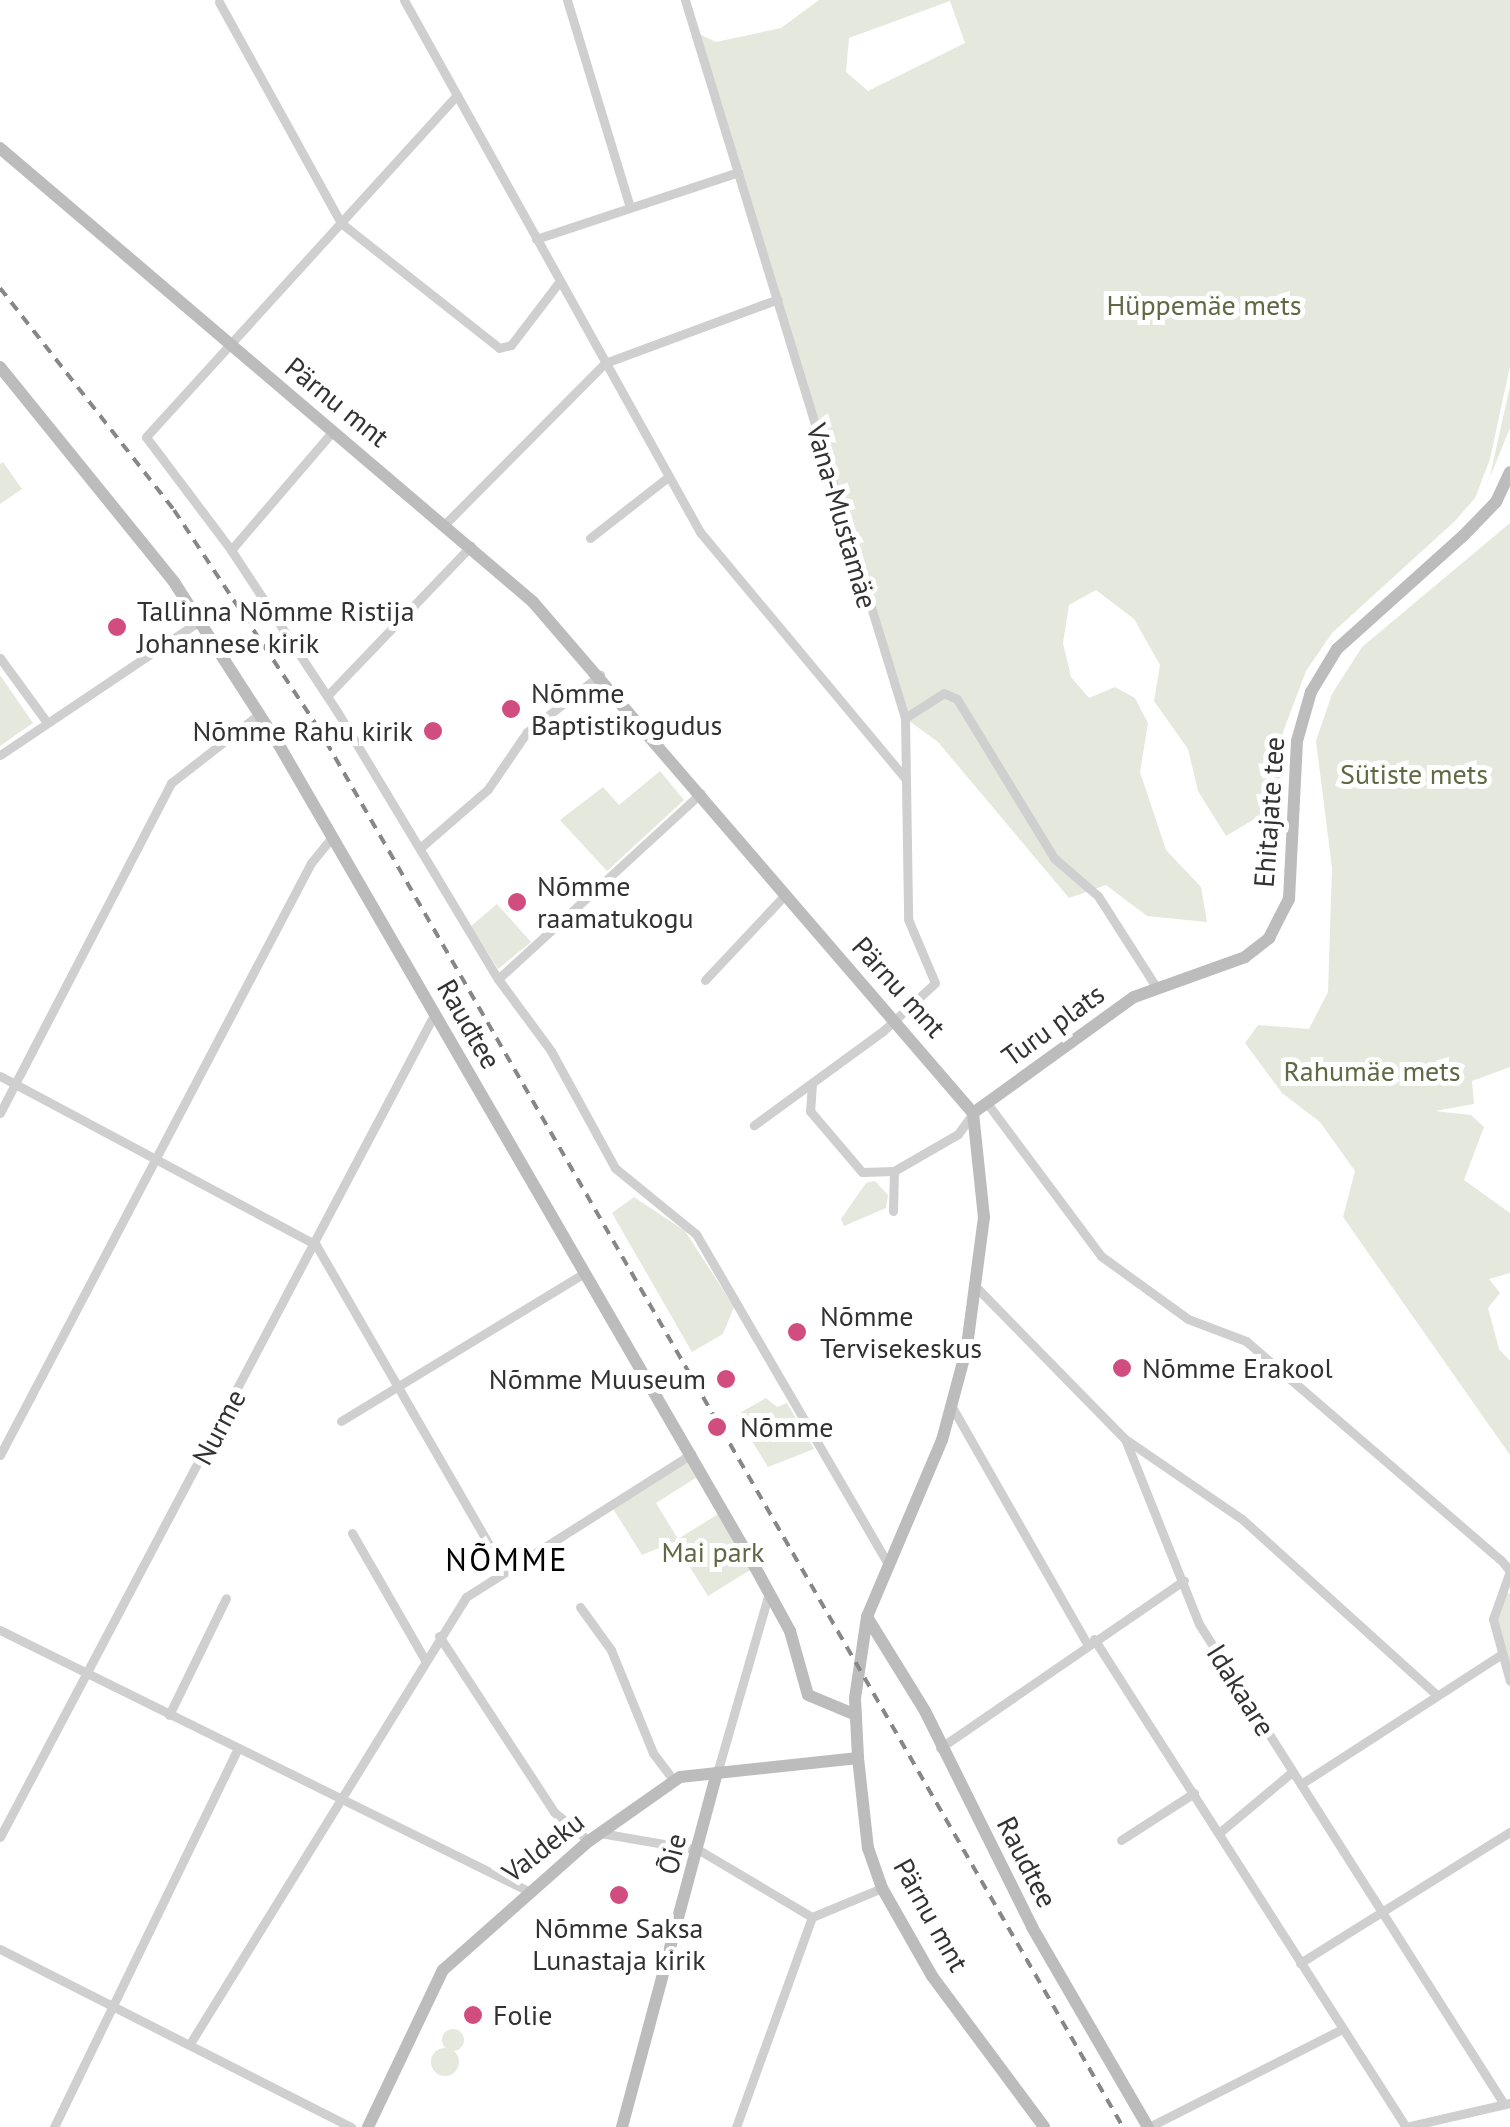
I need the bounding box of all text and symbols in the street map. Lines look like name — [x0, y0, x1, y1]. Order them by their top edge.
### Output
park label: Hüppemäe mets — [1107, 288, 1301, 322]
street label: Pärnu mnt — [278, 350, 396, 454]
street label: Vana-Mustamäe — [800, 420, 884, 612]
place label: Tallinna Nõmme Ristija Johannese kirik — [137, 594, 415, 660]
marker: Tallinna Nõmme Ristija Johannese kirik — [106, 616, 128, 638]
place label: Nõmme Baptistikogudus — [531, 676, 722, 742]
marker: Nõmme Baptistikogudus — [500, 698, 522, 720]
place label: Nõmme Rahu kirik — [192, 714, 413, 748]
marker: Nõmme Rahu kirik — [422, 720, 444, 742]
street label: Ehitajate tee — [1247, 736, 1291, 888]
park label: Sütiste mets — [1340, 757, 1488, 791]
place label: Nõmme raamatukogu — [537, 869, 694, 935]
marker: Nõmme raamatukogu — [506, 891, 528, 913]
street label: Pärnu mnt — [845, 930, 953, 1044]
street label: Raudtee — [430, 973, 508, 1075]
street label: Turu plats — [995, 977, 1111, 1073]
park label: Rahumäe mets — [1283, 1054, 1461, 1088]
place label: Nõmme Tervisekeskus — [820, 1299, 982, 1365]
marker: Nõmme Tervisekeskus — [784, 1319, 810, 1345]
place label: Nõmme Erakool — [1142, 1351, 1333, 1385]
marker: Nõmme Erakool — [1111, 1357, 1133, 1379]
place label: Nõmme Muuseum — [489, 1362, 706, 1396]
marker: Nõmme Muuseum — [715, 1368, 737, 1390]
street label: Nurme — [185, 1384, 253, 1470]
place label: Nõmme — [740, 1410, 834, 1444]
marker: Nõmme — [704, 1414, 730, 1440]
park label: Mai park — [662, 1535, 764, 1569]
district label: NÕMME — [445, 1540, 569, 1578]
street label: Idakaare — [1200, 1638, 1282, 1742]
street label: Valdeku — [495, 1805, 591, 1889]
street label: Raudtee — [990, 1811, 1064, 1913]
street label: Õie — [651, 1830, 693, 1878]
street label: Pärnu mnt — [886, 1853, 976, 1977]
marker: Nõmme Saksa Lunastaja kirik — [608, 1884, 630, 1906]
place label: Nõmme Saksa Lunastaja kirik — [532, 1911, 706, 1977]
place label: Folie — [493, 1998, 552, 2032]
marker: Folie — [462, 2004, 484, 2026]

